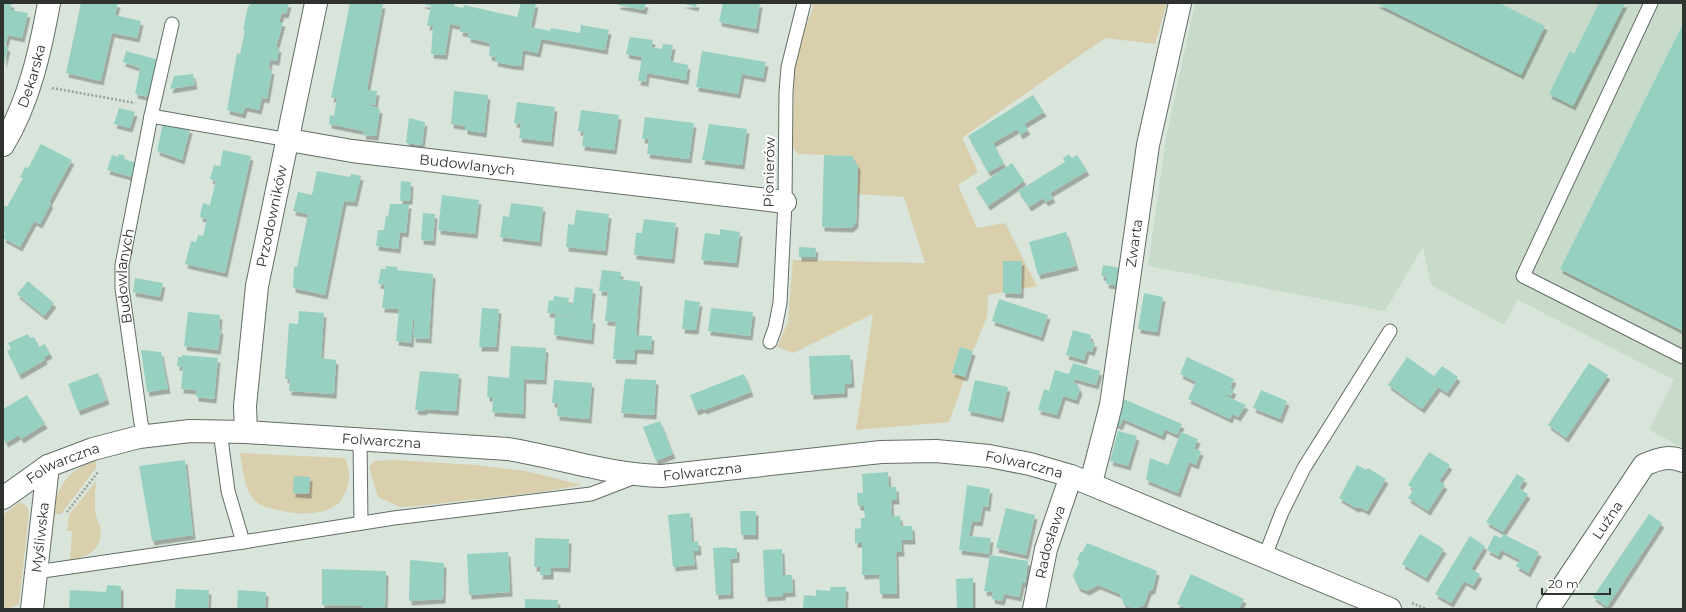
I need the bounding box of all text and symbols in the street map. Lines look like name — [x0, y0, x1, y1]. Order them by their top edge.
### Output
street label: Dekarska — [13, 42, 49, 110]
street label: Pionierów — [759, 136, 779, 207]
street label: Budowlanych — [418, 150, 516, 179]
street label: Przodowników — [252, 163, 291, 269]
street label: Zwarta — [1122, 218, 1146, 269]
street label: Budowlanych — [113, 227, 138, 325]
street label: Folwarczna — [341, 429, 422, 452]
street label: Folwarczna — [22, 439, 102, 488]
street label: Folwarczna — [984, 446, 1065, 482]
street label: Folwarczna — [662, 458, 743, 485]
street label: Luźna — [1588, 497, 1627, 543]
street label: Myśliwska — [27, 501, 53, 574]
street label: Radosława — [1031, 503, 1069, 580]
scale bar — [1542, 570, 1610, 596]
text: 20 m — [1548, 576, 1579, 591]

